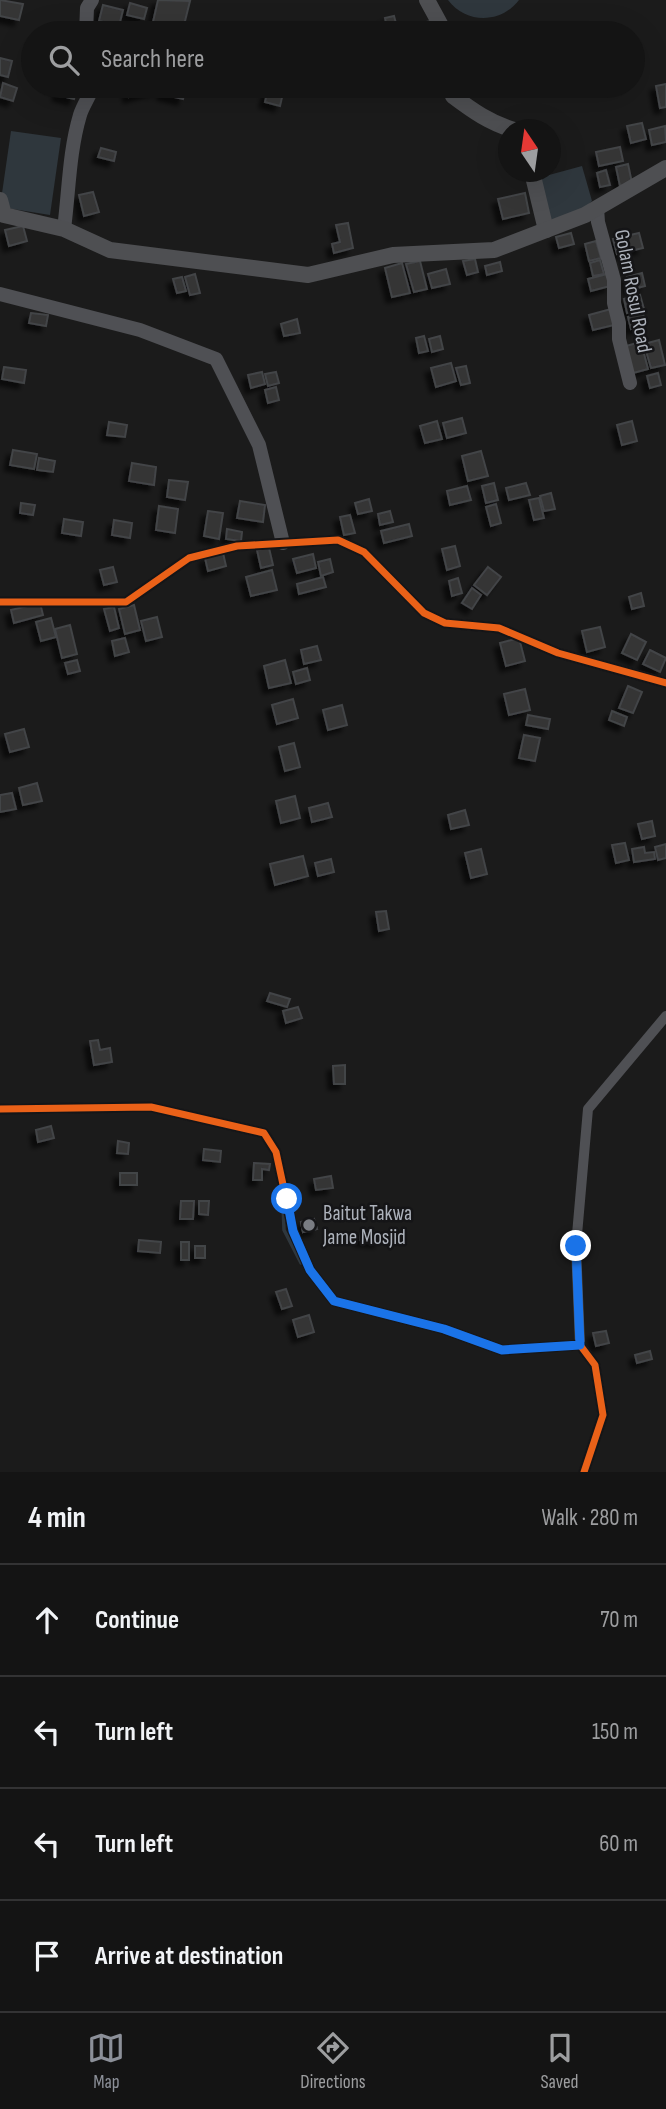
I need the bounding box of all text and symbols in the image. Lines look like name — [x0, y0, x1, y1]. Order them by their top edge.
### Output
search box — [21, 21, 645, 98]
icon: search — [45, 41, 83, 79]
text: Search here — [101, 44, 204, 75]
north arrow — [498, 119, 561, 182]
street label: Golam Rosul Road — [609, 227, 657, 355]
route start — [271, 1183, 302, 1214]
place label: Baitut Takwa Jame Mosjid — [322, 1201, 412, 1250]
marker: Baitut Takwa Jame Mosjid — [301, 1217, 317, 1233]
route end — [560, 1230, 591, 1261]
text: 4 min — [28, 1500, 86, 1536]
text: Walk · 280 m — [542, 1504, 638, 1532]
icon: ahead — [28, 1601, 66, 1639]
text: Continue — [95, 1605, 179, 1636]
text: 70 m — [600, 1606, 638, 1634]
icon: left — [28, 1713, 66, 1751]
text: Turn left — [95, 1717, 173, 1748]
text: 150 m — [592, 1718, 638, 1746]
icon: left — [28, 1825, 66, 1863]
text: Turn left — [95, 1829, 173, 1860]
text: 60 m — [599, 1830, 638, 1858]
icon: arrive — [28, 1937, 66, 1975]
text: Arrive at destination — [95, 1941, 283, 1972]
tab: Map — [87, 2029, 125, 2094]
tab: Directions — [300, 2029, 366, 2094]
tab: Saved — [540, 2029, 579, 2094]

